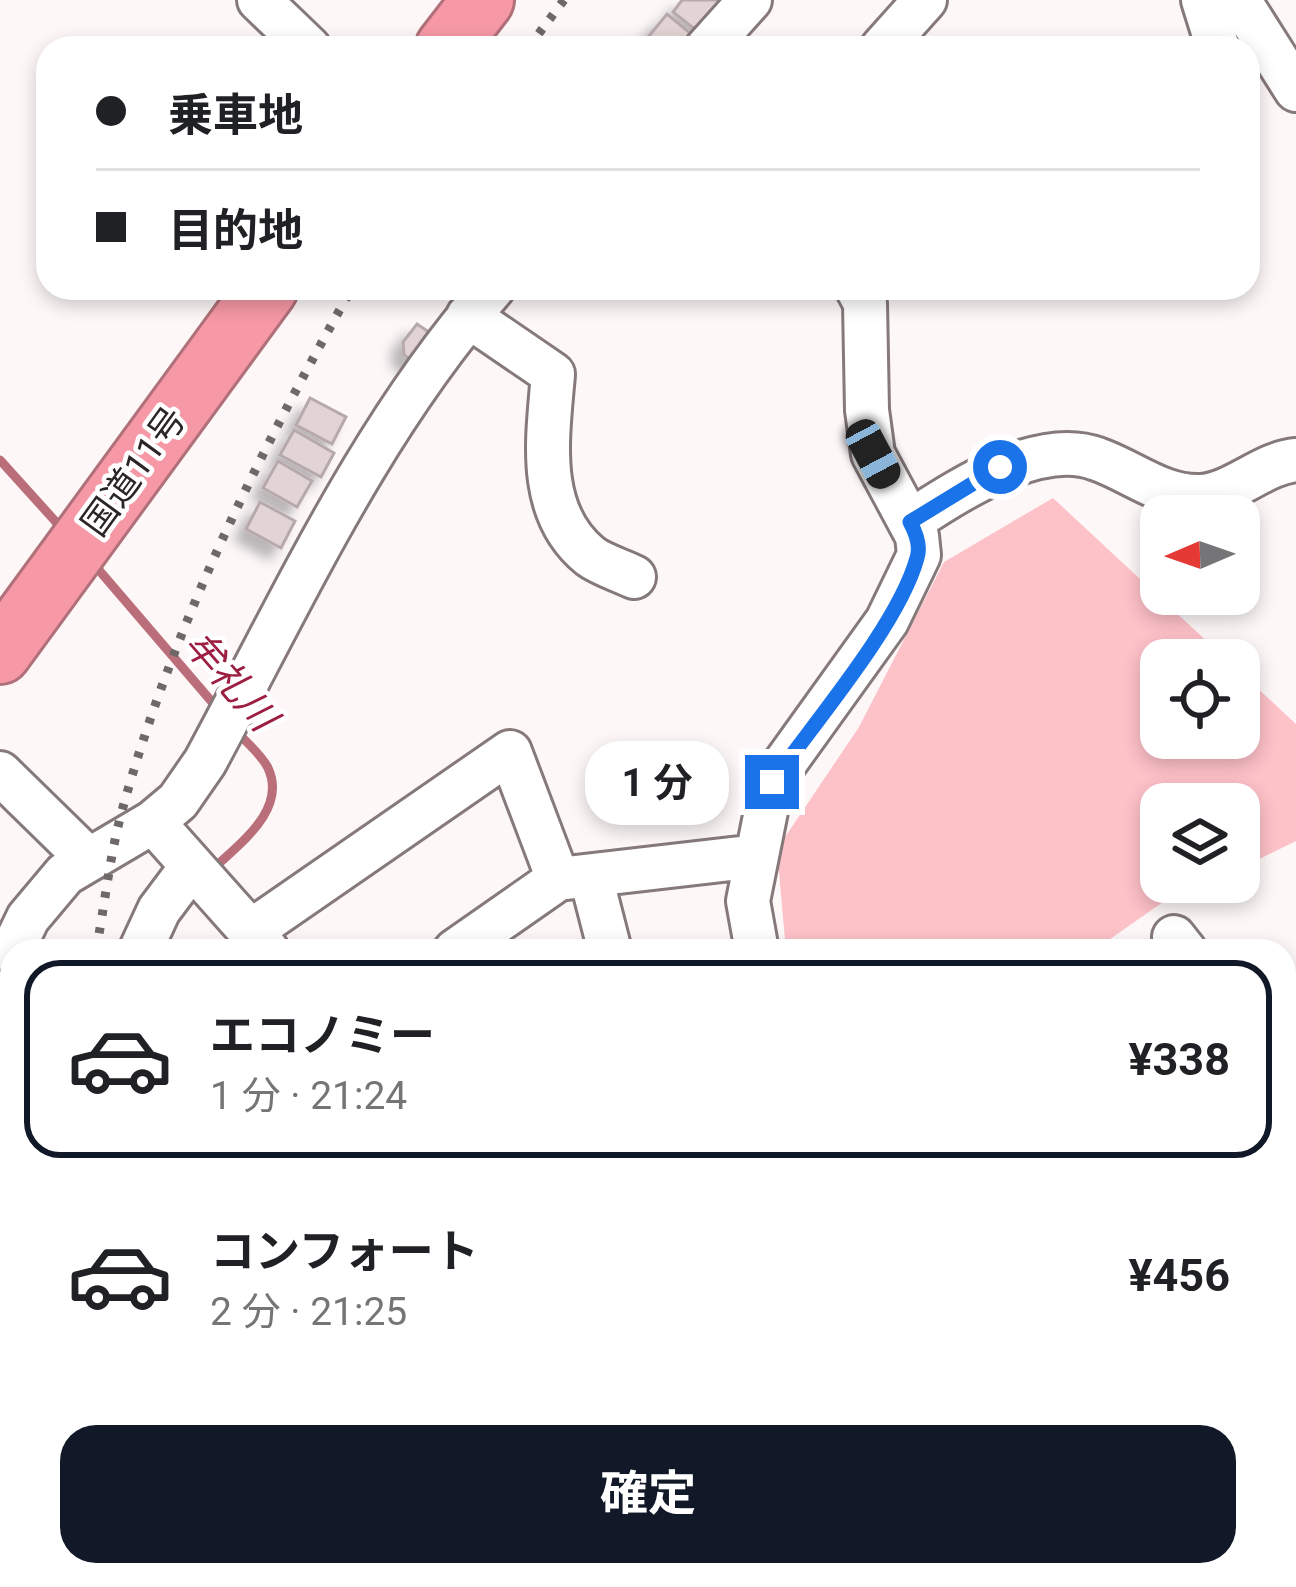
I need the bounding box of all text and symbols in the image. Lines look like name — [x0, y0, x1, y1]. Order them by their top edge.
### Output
text: 乗車地 — [168, 89, 303, 142]
text: 目的地 — [168, 204, 303, 257]
street label: 国道11号 — [73, 399, 194, 544]
car — [840, 414, 906, 494]
route start — [973, 440, 1027, 494]
north arrow — [1140, 495, 1260, 615]
map controls — [1140, 495, 1260, 903]
water label: 牟礼川 — [175, 621, 289, 743]
button: locate — [1140, 639, 1260, 759]
callout: 1 分 — [586, 740, 730, 824]
route end — [745, 755, 799, 809]
text: 1 分 — [621, 760, 693, 806]
button: layers — [1140, 783, 1260, 903]
icon: car — [66, 1005, 174, 1113]
text: エコノミー — [210, 1009, 435, 1062]
text: ¥338 — [1128, 1033, 1230, 1086]
text: 1 分 · 21:24 — [210, 1073, 407, 1119]
icon: car — [66, 1221, 174, 1329]
text: コンフォート — [210, 1225, 479, 1278]
text: ¥456 — [1128, 1249, 1230, 1302]
text: 2 分 · 21:25 — [210, 1289, 407, 1335]
button: 確定 — [60, 1425, 1236, 1563]

